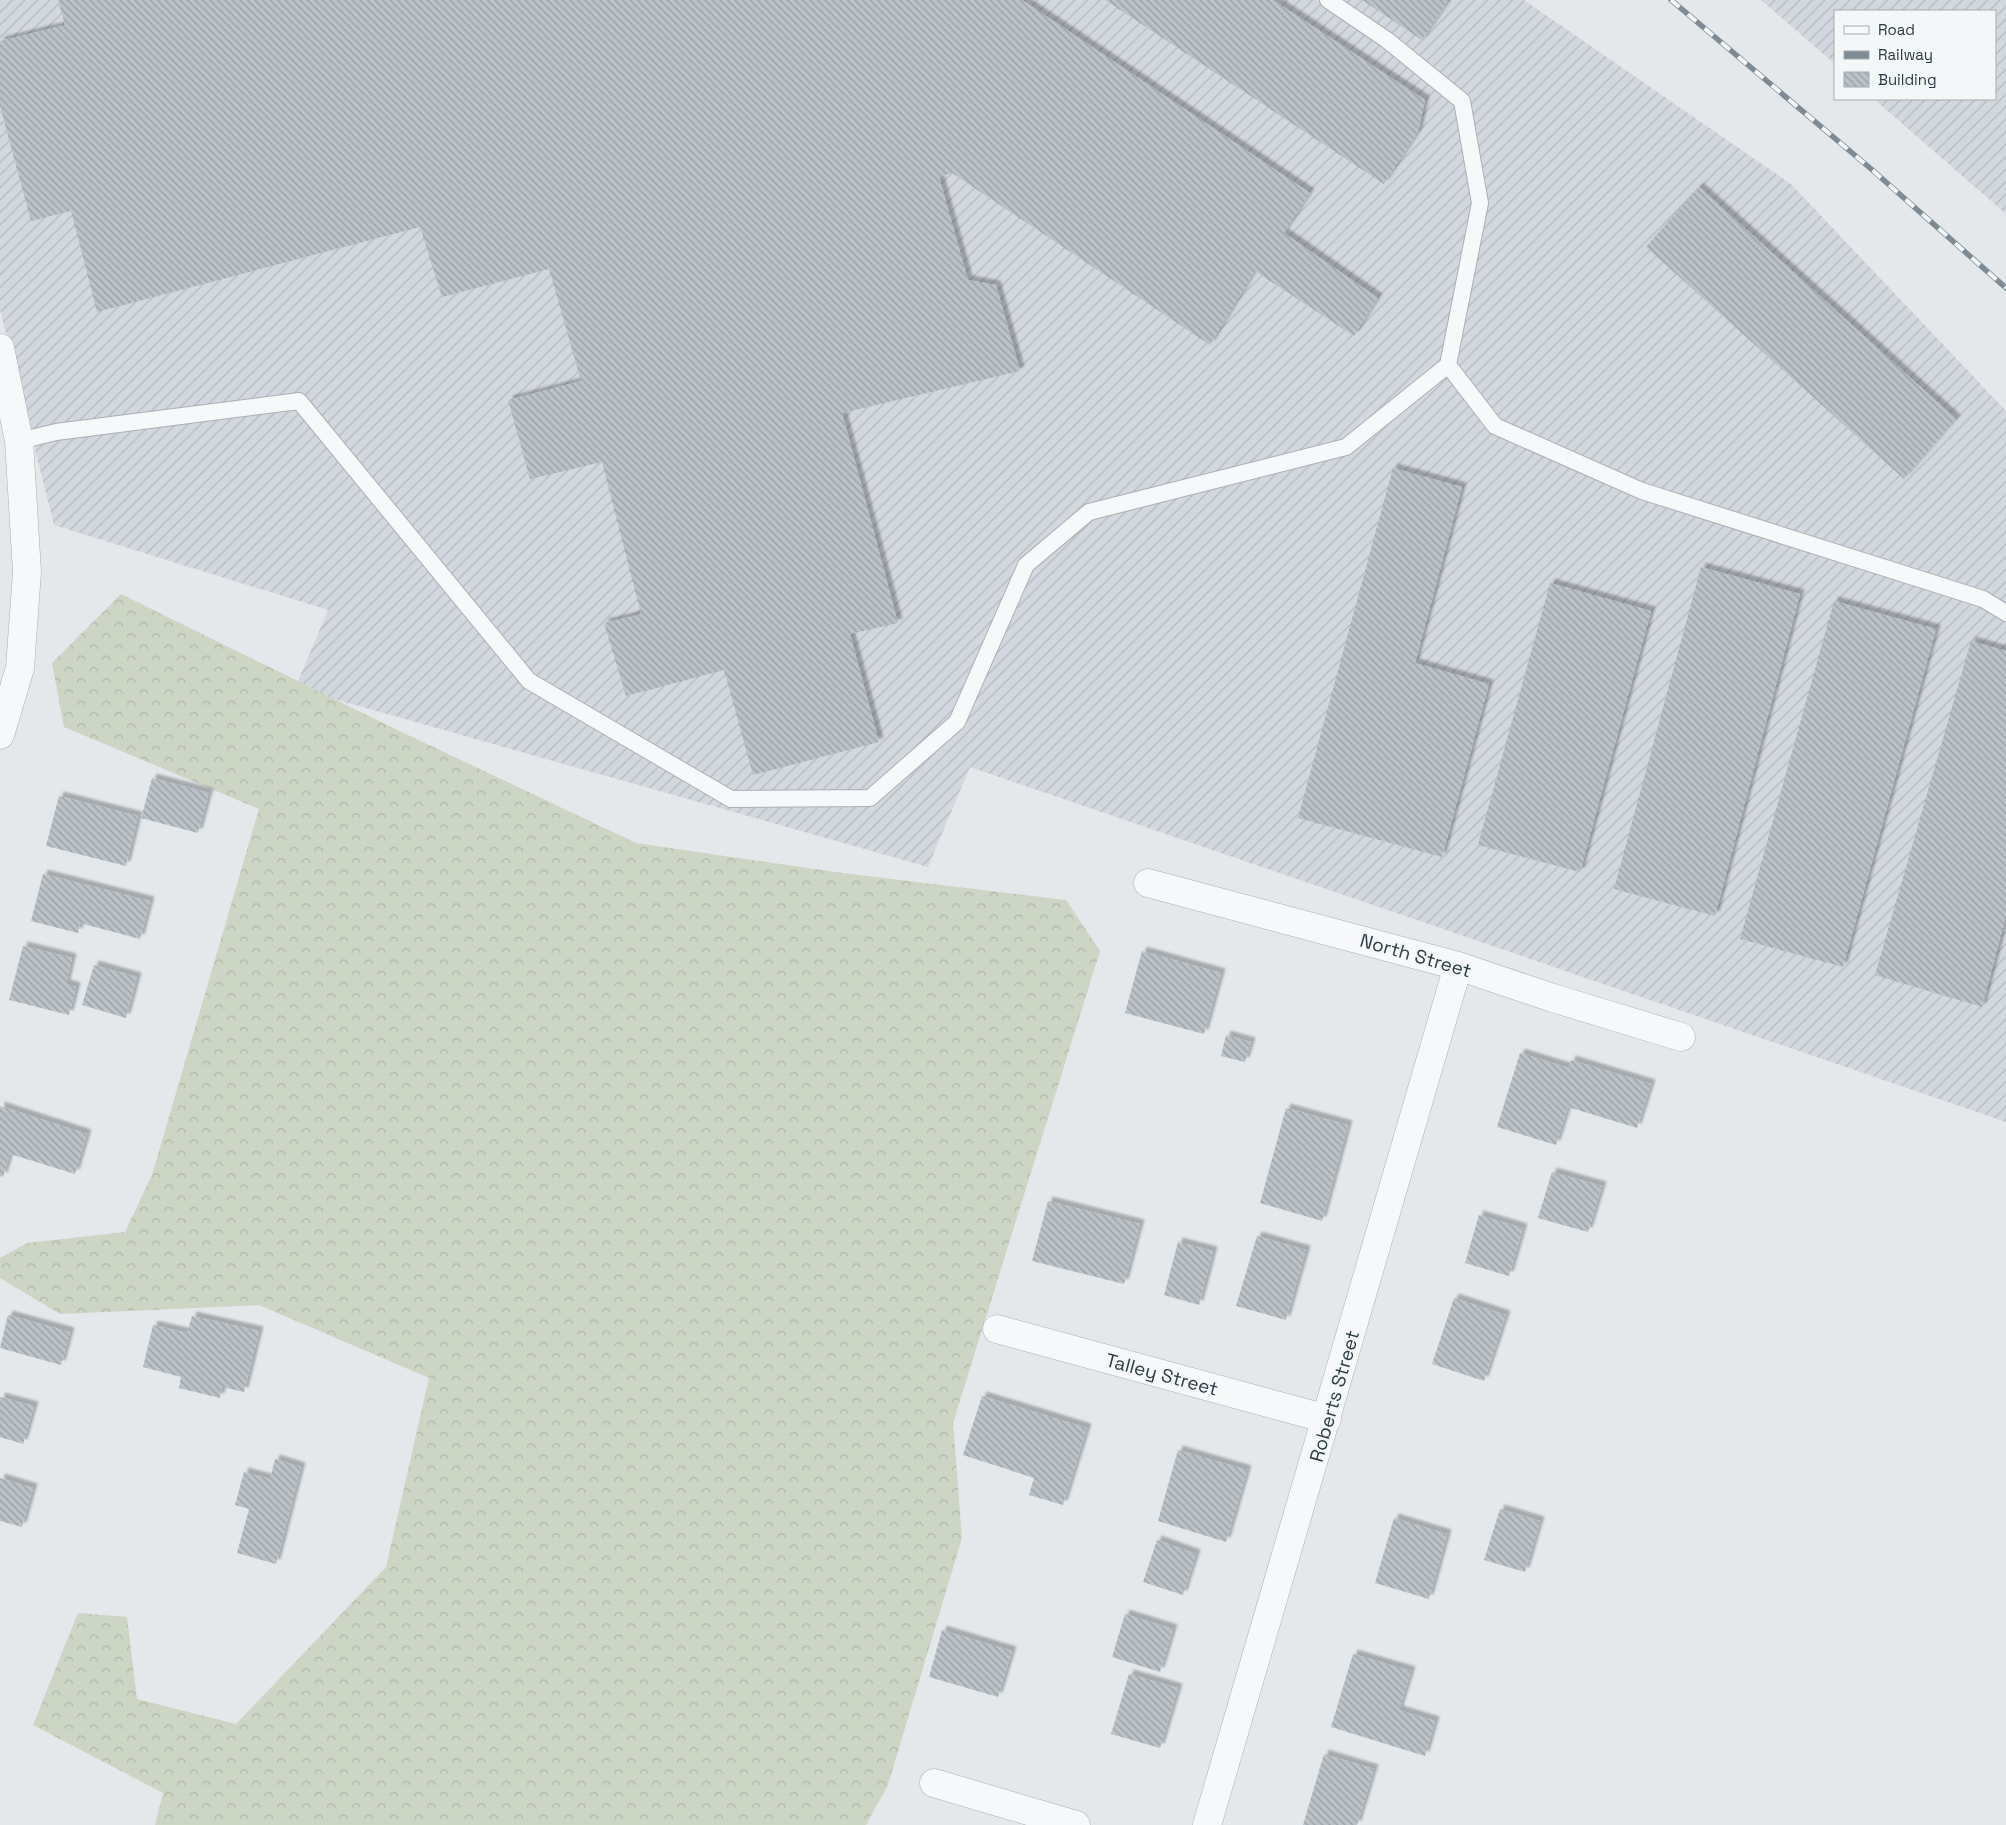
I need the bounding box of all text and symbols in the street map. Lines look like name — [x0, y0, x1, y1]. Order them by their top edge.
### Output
legend — [1834, 10, 1996, 100]
text: Road — [1878, 20, 1915, 39]
text: Railway — [1878, 45, 1933, 64]
text: Building — [1878, 70, 1937, 89]
street label: North Street — [1357, 928, 1475, 983]
street label: Roberts Street — [1304, 1327, 1365, 1465]
street label: Talley Street — [1103, 1347, 1221, 1402]

